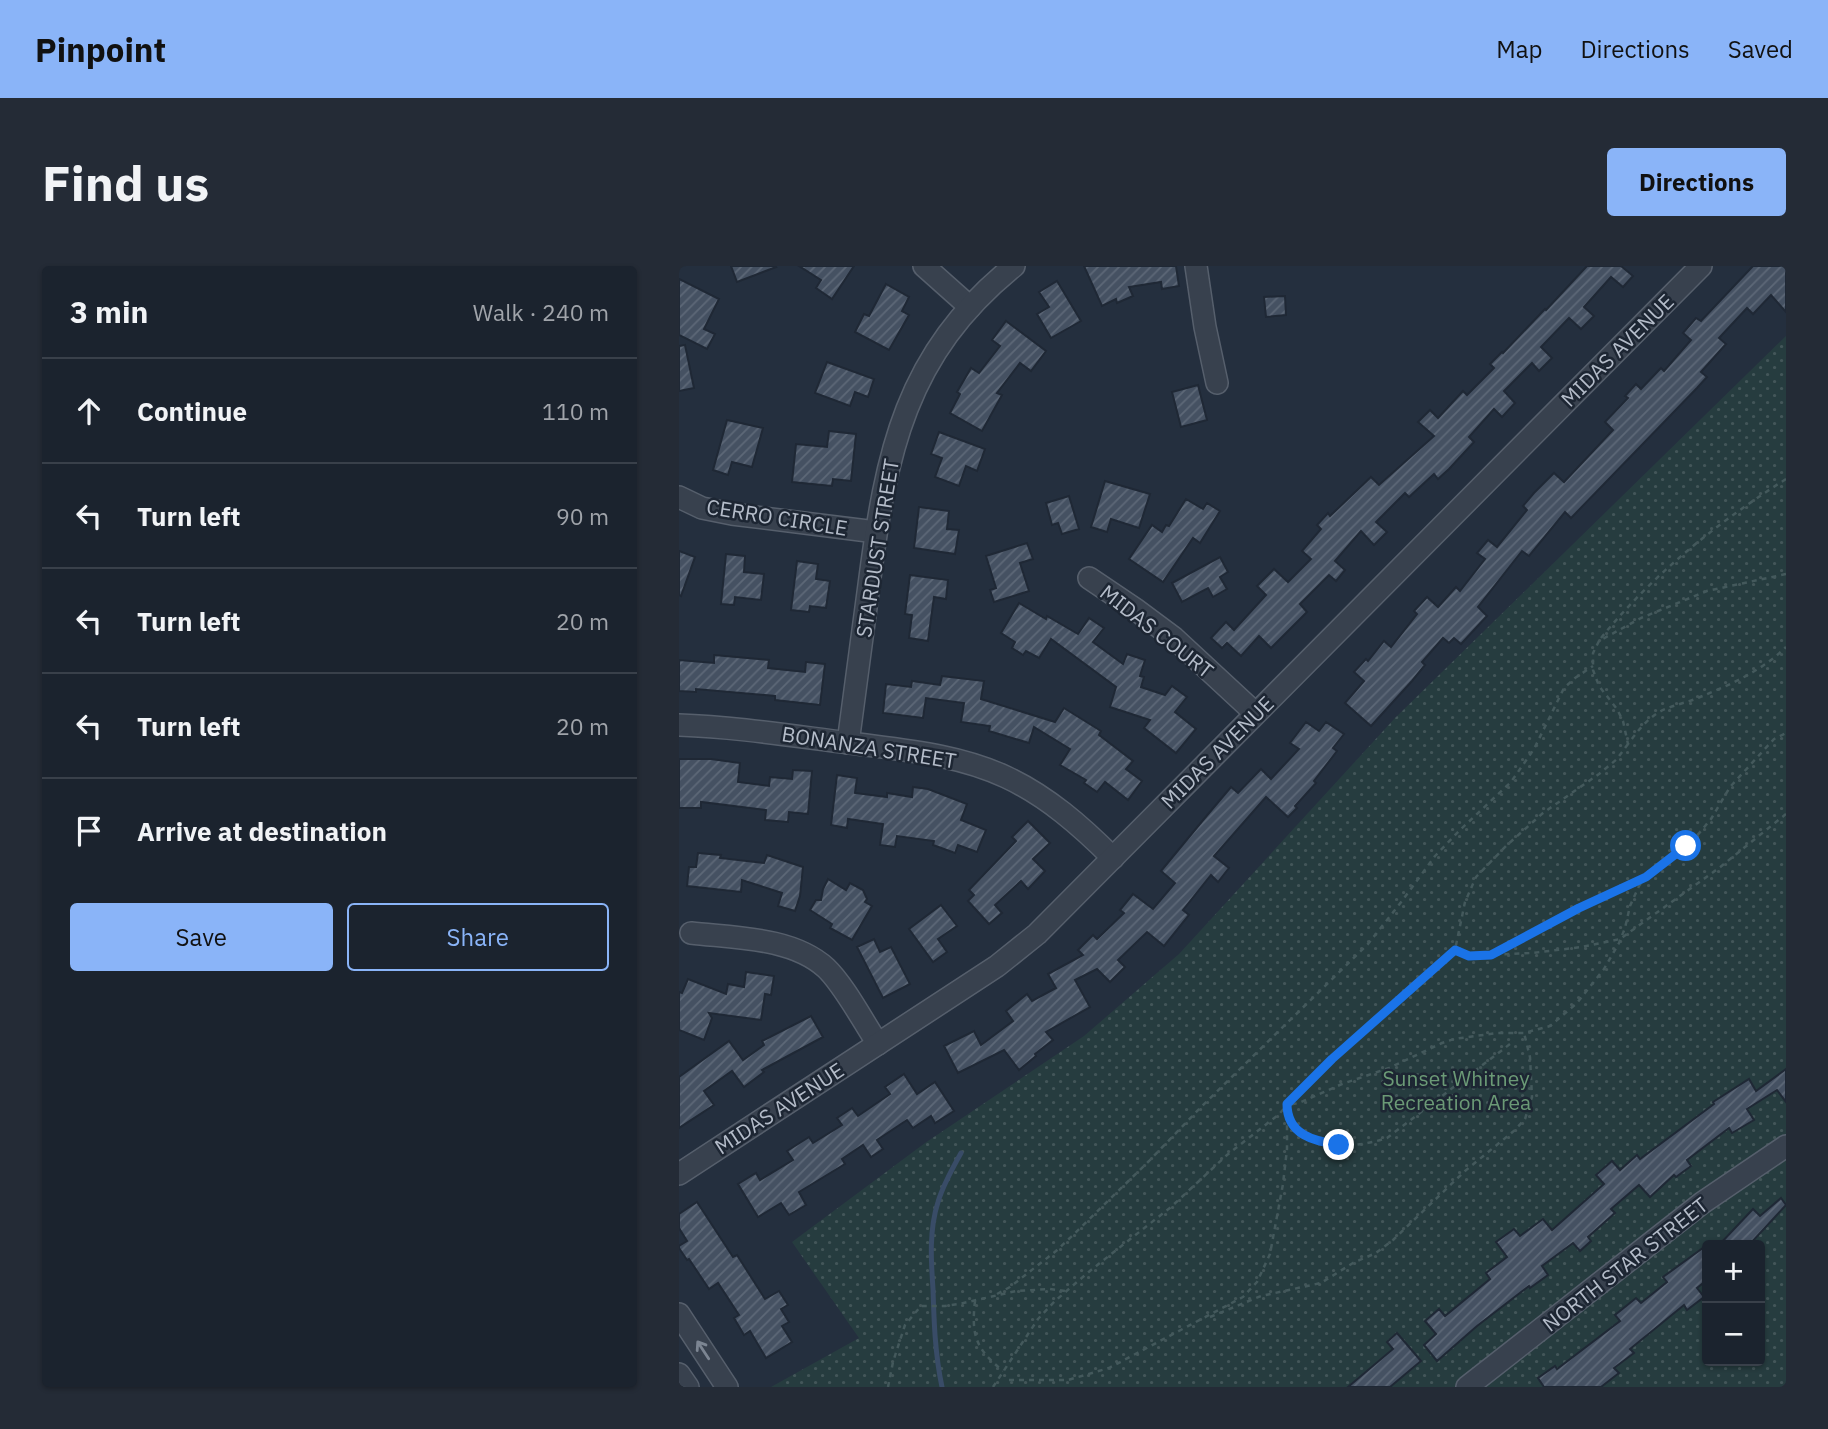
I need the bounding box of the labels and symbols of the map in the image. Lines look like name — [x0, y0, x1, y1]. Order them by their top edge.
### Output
street label: MIDAS AVENUE — [1554, 287, 1680, 413]
street label: STARDUST STREET — [849, 457, 905, 639]
street label: CERRO CIRCLE — [705, 492, 849, 542]
street label: MIDAS COURT — [1095, 578, 1219, 684]
street label: MIDAS AVENUE — [1154, 689, 1280, 815]
street label: BONANZA STREET — [780, 719, 958, 775]
route start — [1670, 830, 1701, 861]
street label: MIDAS AVENUE — [709, 1056, 849, 1160]
park label: Sunset Whitney Recreation Area — [1381, 1064, 1531, 1116]
route end — [1323, 1129, 1354, 1160]
street label: NORTH STAR STREET — [1536, 1191, 1714, 1337]
one-way arrow — [696, 1341, 710, 1361]

